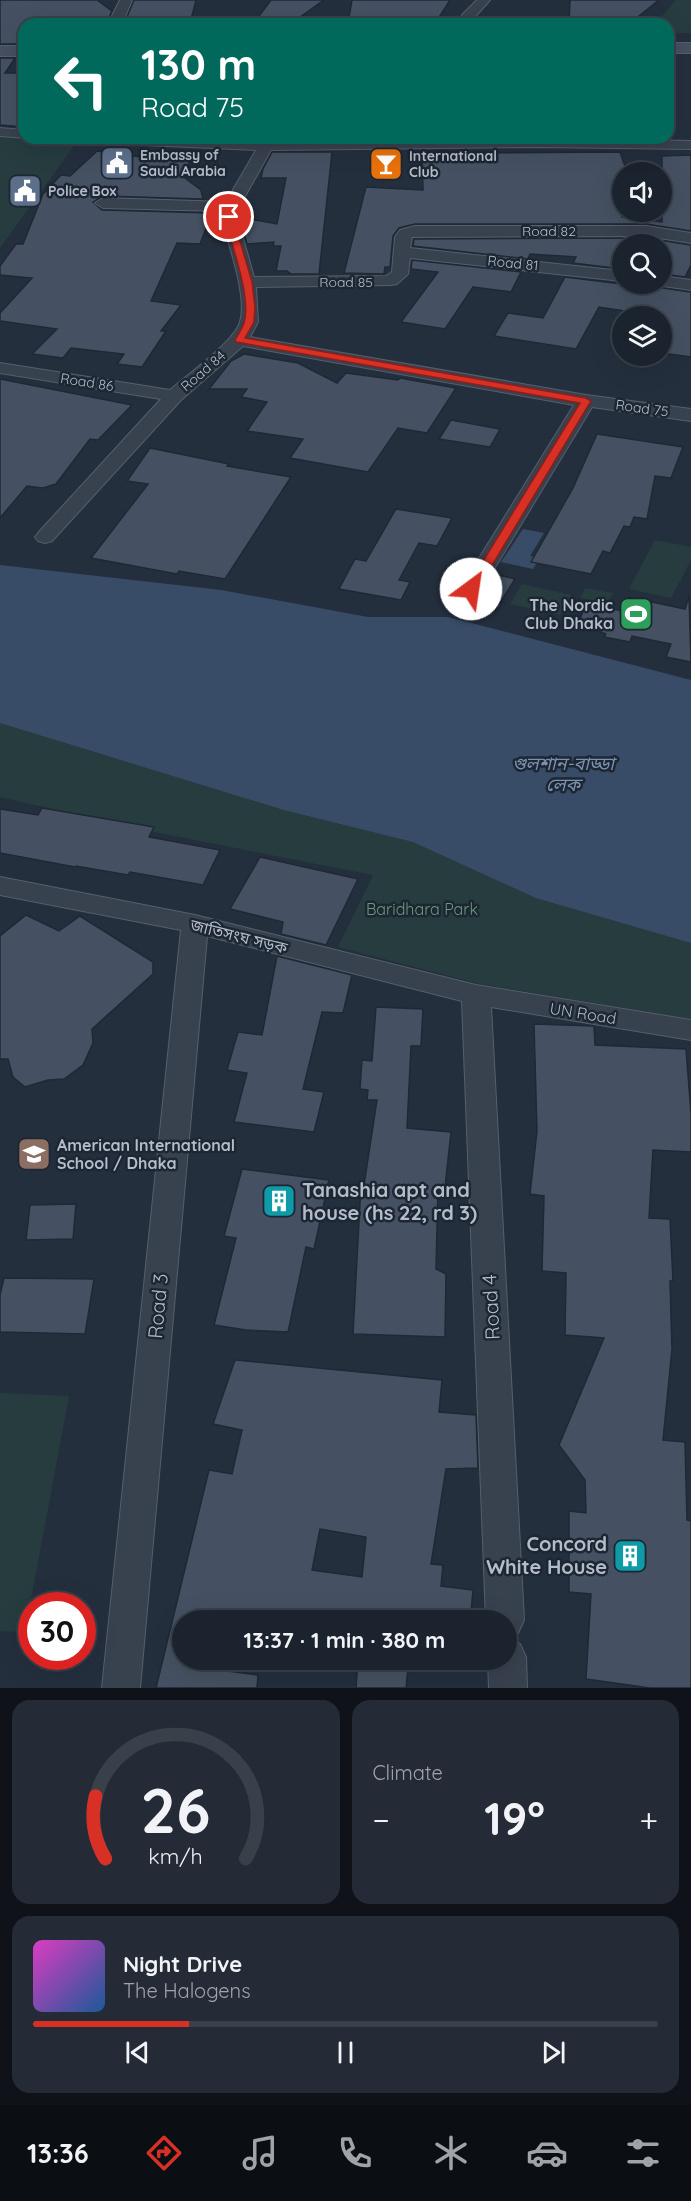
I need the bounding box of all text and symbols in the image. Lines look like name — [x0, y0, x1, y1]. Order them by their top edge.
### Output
text: 130 m — [141, 38, 256, 91]
icon: left — [42, 42, 120, 120]
text: Road 75 — [141, 90, 244, 124]
public building icon: Embassy of Saudi Arabia — [99, 145, 135, 181]
place label: Embassy of Saudi Arabia — [140, 146, 226, 180]
bar icon: International Club — [368, 146, 404, 182]
place label: International Club — [409, 147, 497, 181]
map controls — [612, 162, 672, 366]
button: sound — [612, 162, 672, 222]
public building icon: Police Box — [7, 173, 43, 209]
place label: Police Box — [48, 182, 116, 200]
pin — [203, 191, 254, 242]
icon: arrive — [212, 200, 245, 233]
street label: Road 82 — [522, 222, 576, 240]
button: search — [612, 234, 672, 294]
street label: Road 81 — [487, 251, 539, 275]
street label: Road 85 — [319, 273, 373, 291]
button: layers — [612, 306, 672, 366]
street label: Road 84 — [177, 347, 229, 395]
street label: Road 86 — [59, 369, 115, 395]
street label: Road 75 — [614, 395, 670, 421]
position arrow — [439, 557, 503, 621]
place label: The Nordic Club Dhaka — [525, 595, 613, 633]
sports icon: The Nordic Club Dhaka — [618, 596, 654, 632]
water label: গুলশান-বাড্ডা লেক — [512, 752, 617, 796]
park label: Baridhara Park — [366, 899, 478, 919]
street label: জাতিসংঘ সড়ক — [187, 914, 291, 958]
street label: UN Road — [548, 998, 618, 1028]
place label: American International School / Dhaka — [57, 1135, 235, 1173]
school or university icon: American International School / Dhaka — [16, 1136, 52, 1172]
place label: Tanashia apt and house (hs 22, rd 3) — [302, 1177, 477, 1225]
building icon: Tanashia apt and house (hs 22, rd 3) — [261, 1183, 297, 1219]
street label: Road 3 — [142, 1272, 173, 1340]
street label: Road 4 — [476, 1274, 505, 1340]
place label: Concord White House — [486, 1531, 607, 1579]
building icon: Concord White House — [612, 1538, 648, 1574]
speed limit sign: 30 — [18, 1592, 96, 1670]
text: 13:37 · 1 min · 380 m — [244, 1626, 445, 1654]
text: Climate — [373, 1760, 443, 1785]
text: 26 — [141, 1771, 211, 1849]
text: 19° — [484, 1790, 545, 1846]
text: − — [373, 1799, 390, 1840]
text: + — [639, 1799, 658, 1840]
text: km/h — [149, 1843, 203, 1869]
text: Night Drive — [123, 1950, 242, 1978]
text: The Halogens — [123, 1978, 251, 2003]
icon: previous — [121, 2036, 154, 2069]
icon: pause — [329, 2036, 362, 2069]
icon: next — [537, 2036, 570, 2069]
icon: directions — [143, 2132, 185, 2174]
icon: music — [239, 2132, 281, 2174]
icon: phone — [334, 2132, 376, 2174]
icon: climate — [430, 2132, 472, 2174]
icon: car — [526, 2132, 568, 2174]
icon: filters — [622, 2132, 664, 2174]
text: 13:36 — [27, 2136, 89, 2170]

